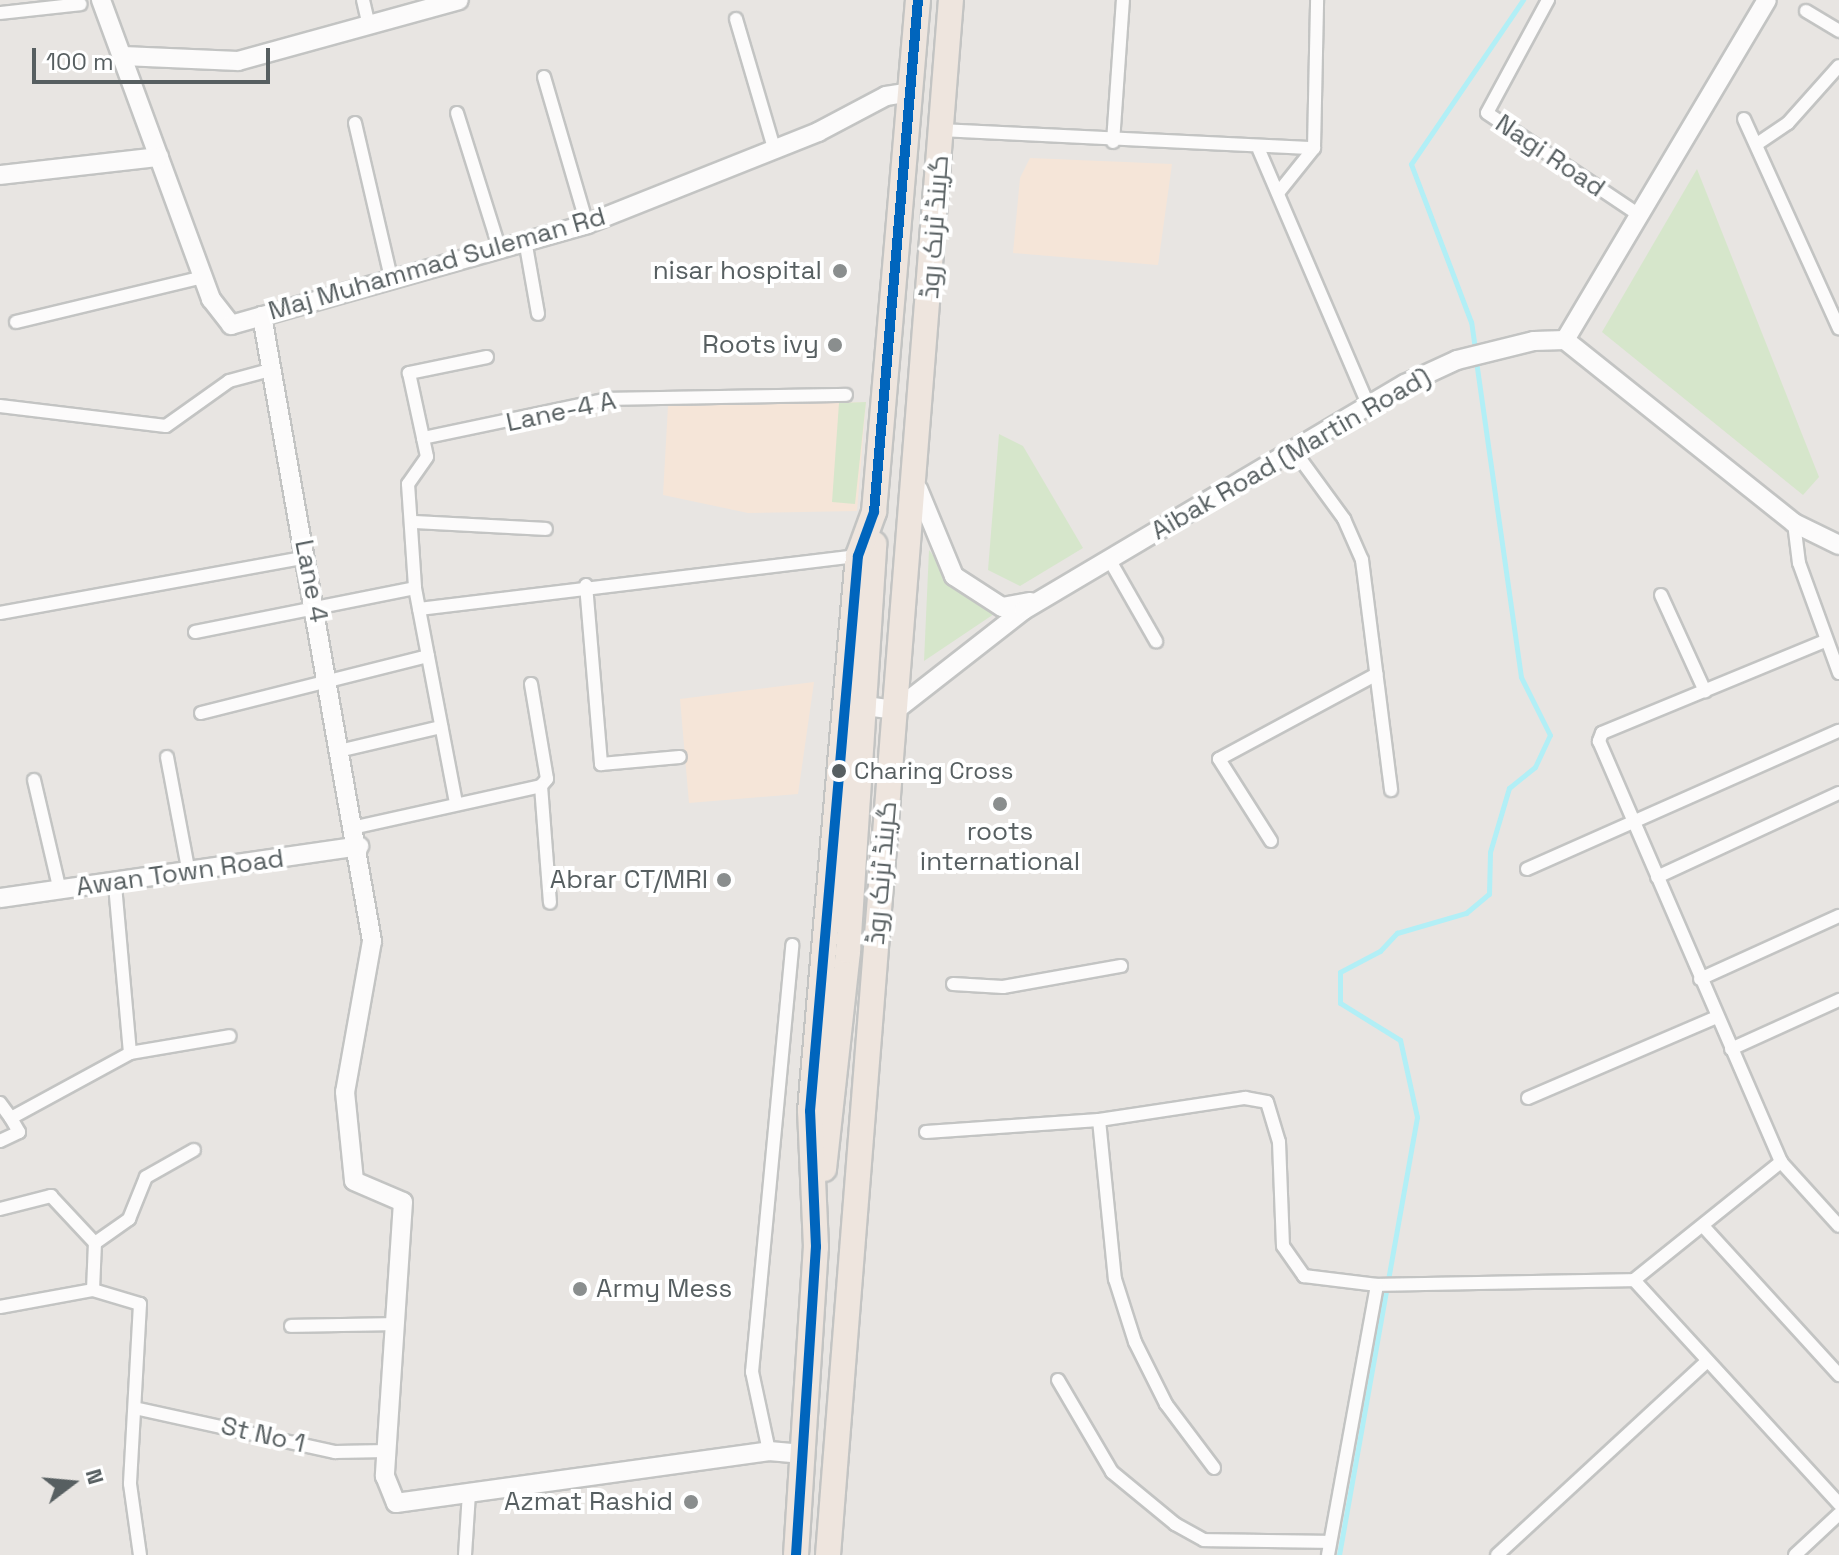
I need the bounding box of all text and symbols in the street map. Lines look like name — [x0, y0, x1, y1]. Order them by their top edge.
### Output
scale bar — [36, 32, 274, 82]
text: 100 m — [46, 46, 114, 77]
street label: Nagi Road — [1489, 108, 1611, 204]
street label: گرینڈ ٹرنک روڈ — [914, 154, 956, 300]
street label: Maj Muhammad Suleman Rd — [265, 201, 609, 327]
place label: nisar hospital — [653, 255, 822, 287]
marker: nisar hospital — [829, 260, 851, 282]
place label: Roots ivy — [702, 329, 819, 361]
marker: Roots ivy — [826, 336, 844, 354]
street label: Aibak Road (Martin Road) — [1146, 361, 1436, 547]
street label: Lane-4 A — [503, 385, 619, 439]
street label: Lane 4 — [288, 537, 334, 625]
place label: Charing Cross — [854, 757, 1013, 785]
marker: Charing Cross — [831, 763, 847, 779]
marker: roots international — [991, 795, 1009, 813]
street label: گرینڈ ٹرنک روڈ — [860, 800, 904, 946]
place label: roots international — [920, 816, 1080, 878]
street label: Awan Town Road — [74, 843, 286, 903]
place label: Abrar CT/MRI — [550, 864, 708, 896]
marker: Abrar CT/MRI — [715, 871, 733, 889]
place label: Army Mess — [596, 1273, 732, 1305]
marker: Army Mess — [571, 1280, 589, 1298]
street label: St No 1 — [218, 1410, 308, 1460]
north arrow — [32, 1443, 112, 1523]
text: N — [80, 1465, 111, 1487]
place label: Azmat Rashid — [504, 1486, 673, 1518]
marker: Azmat Rashid — [680, 1491, 702, 1513]

